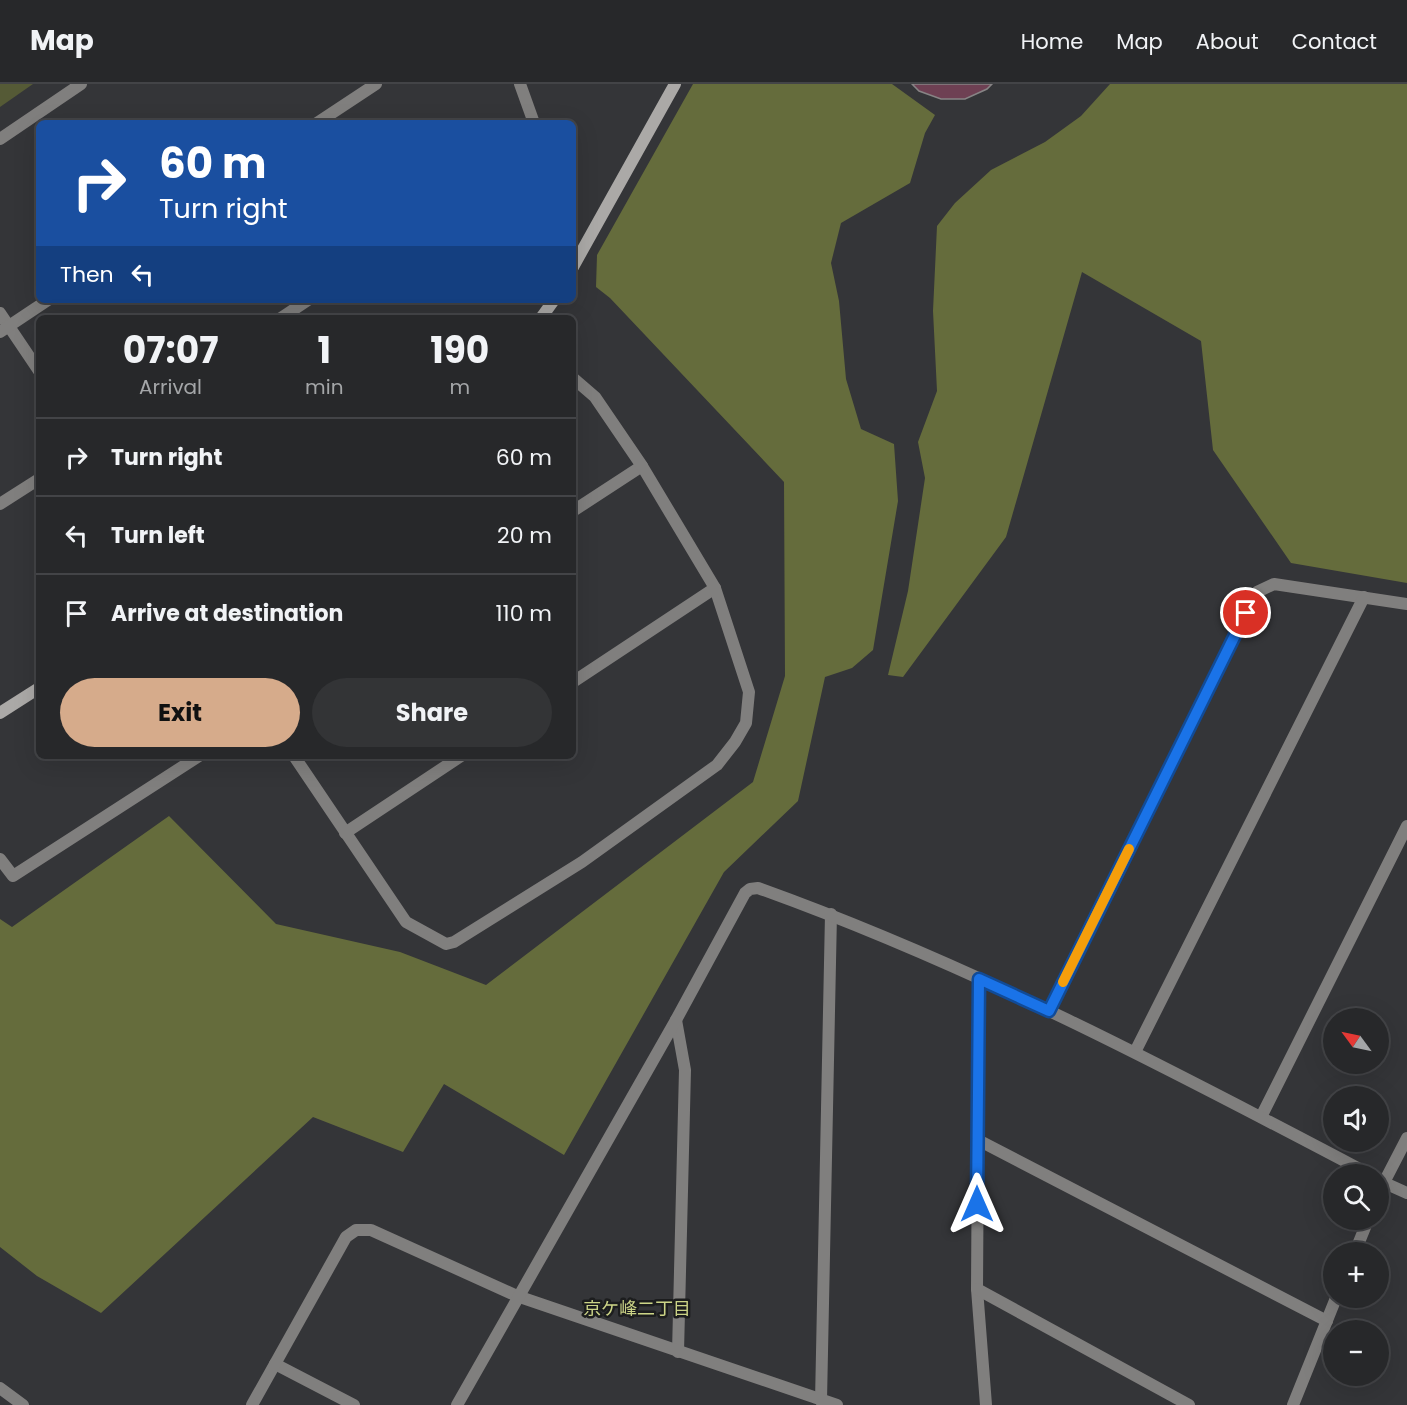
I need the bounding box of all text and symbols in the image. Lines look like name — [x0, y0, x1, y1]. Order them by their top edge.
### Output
text: Map — [30, 21, 94, 60]
text: Home — [1021, 27, 1083, 56]
text: Map — [1116, 27, 1163, 56]
text: About — [1196, 27, 1259, 56]
text: Contact — [1292, 27, 1377, 56]
text: 60 m — [159, 134, 267, 193]
icon: right — [60, 144, 138, 222]
text: Turn right — [159, 190, 288, 227]
icon: left — [126, 258, 159, 291]
text: Then — [60, 259, 114, 290]
text: 07:07 — [123, 325, 218, 376]
text: 1 — [318, 325, 331, 376]
text: 190 — [430, 325, 489, 376]
text: Arrival — [139, 373, 202, 401]
text: min — [305, 373, 343, 401]
text: m — [449, 373, 470, 401]
icon: right — [60, 441, 93, 474]
text: Turn right — [111, 442, 222, 473]
text: 60 m — [496, 442, 552, 473]
icon: left — [60, 519, 93, 552]
text: Turn left — [111, 520, 205, 551]
text: 20 m — [497, 520, 552, 551]
pin — [1220, 587, 1271, 638]
icon: arrive — [1229, 596, 1262, 629]
icon: arrive — [60, 597, 93, 630]
text: Arrive at destination — [111, 598, 343, 629]
text: 110 m — [496, 598, 552, 629]
button: Exit — [60, 678, 300, 747]
button: Share — [312, 678, 552, 747]
north arrow — [1323, 1008, 1389, 1074]
map controls — [1323, 1008, 1389, 1386]
button: sound — [1323, 1086, 1389, 1152]
button: search — [1323, 1164, 1389, 1230]
position arrow — [945, 1172, 1009, 1236]
button: + — [1323, 1242, 1389, 1308]
district label: 京ケ峰二丁目 — [583, 1296, 691, 1321]
button: − — [1323, 1320, 1389, 1386]

